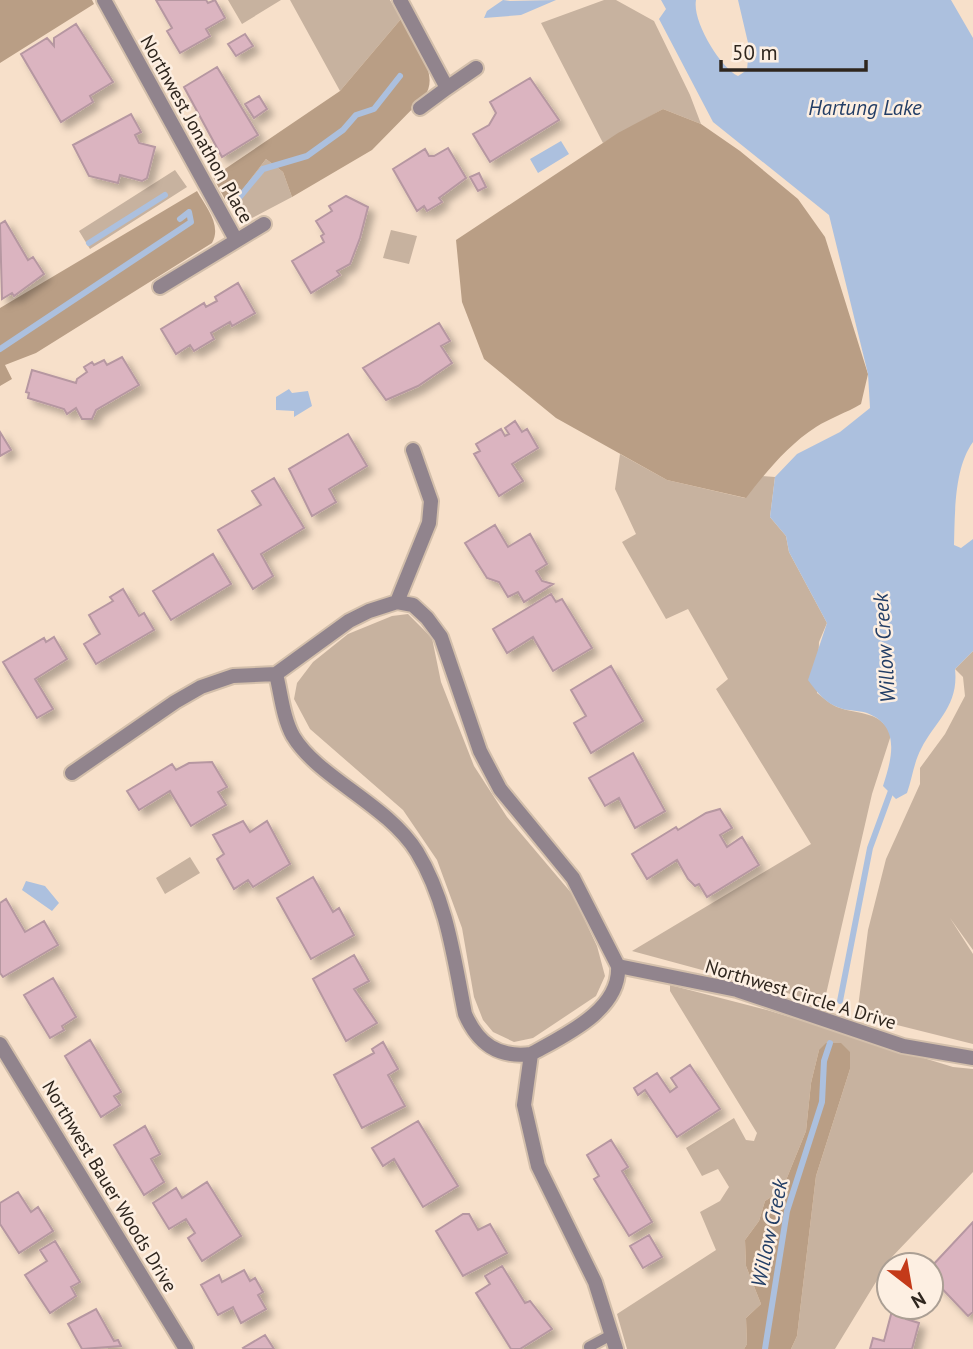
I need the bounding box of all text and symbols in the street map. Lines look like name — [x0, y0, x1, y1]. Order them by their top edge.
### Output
scale bar — [721, 28, 866, 72]
street label: Northwest Jonathon Place — [135, 31, 259, 227]
text: 50 m — [732, 39, 778, 66]
water label: Hartung Lake — [808, 94, 922, 121]
water label: Willow Creek — [867, 591, 901, 704]
street label: Northwest Circle A Drive — [703, 954, 899, 1034]
street label: Northwest Bauer Woods Drive — [37, 1076, 183, 1296]
water label: Willow Creek — [744, 1175, 794, 1289]
north arrow — [875, 1251, 945, 1321]
text: N — [907, 1287, 930, 1314]

